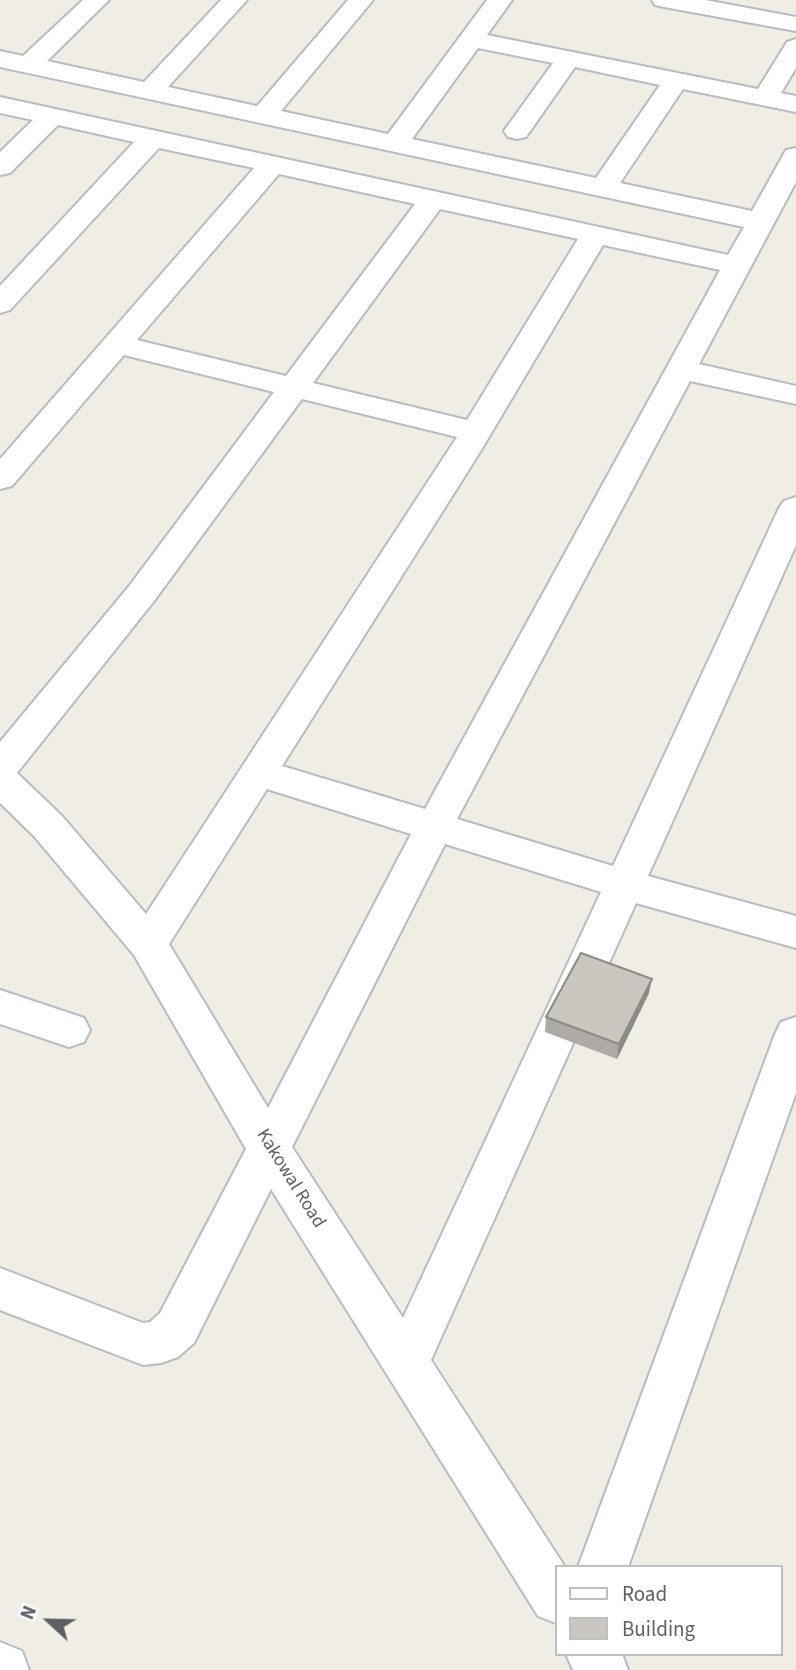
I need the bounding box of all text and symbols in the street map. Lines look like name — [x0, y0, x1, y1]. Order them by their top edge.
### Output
street label: Kakowal Road — [251, 1125, 329, 1233]
legend — [554, 1565, 782, 1656]
text: Road — [622, 1579, 667, 1609]
north arrow — [14, 1586, 84, 1656]
text: N — [14, 1602, 44, 1624]
text: Building — [622, 1614, 695, 1644]

